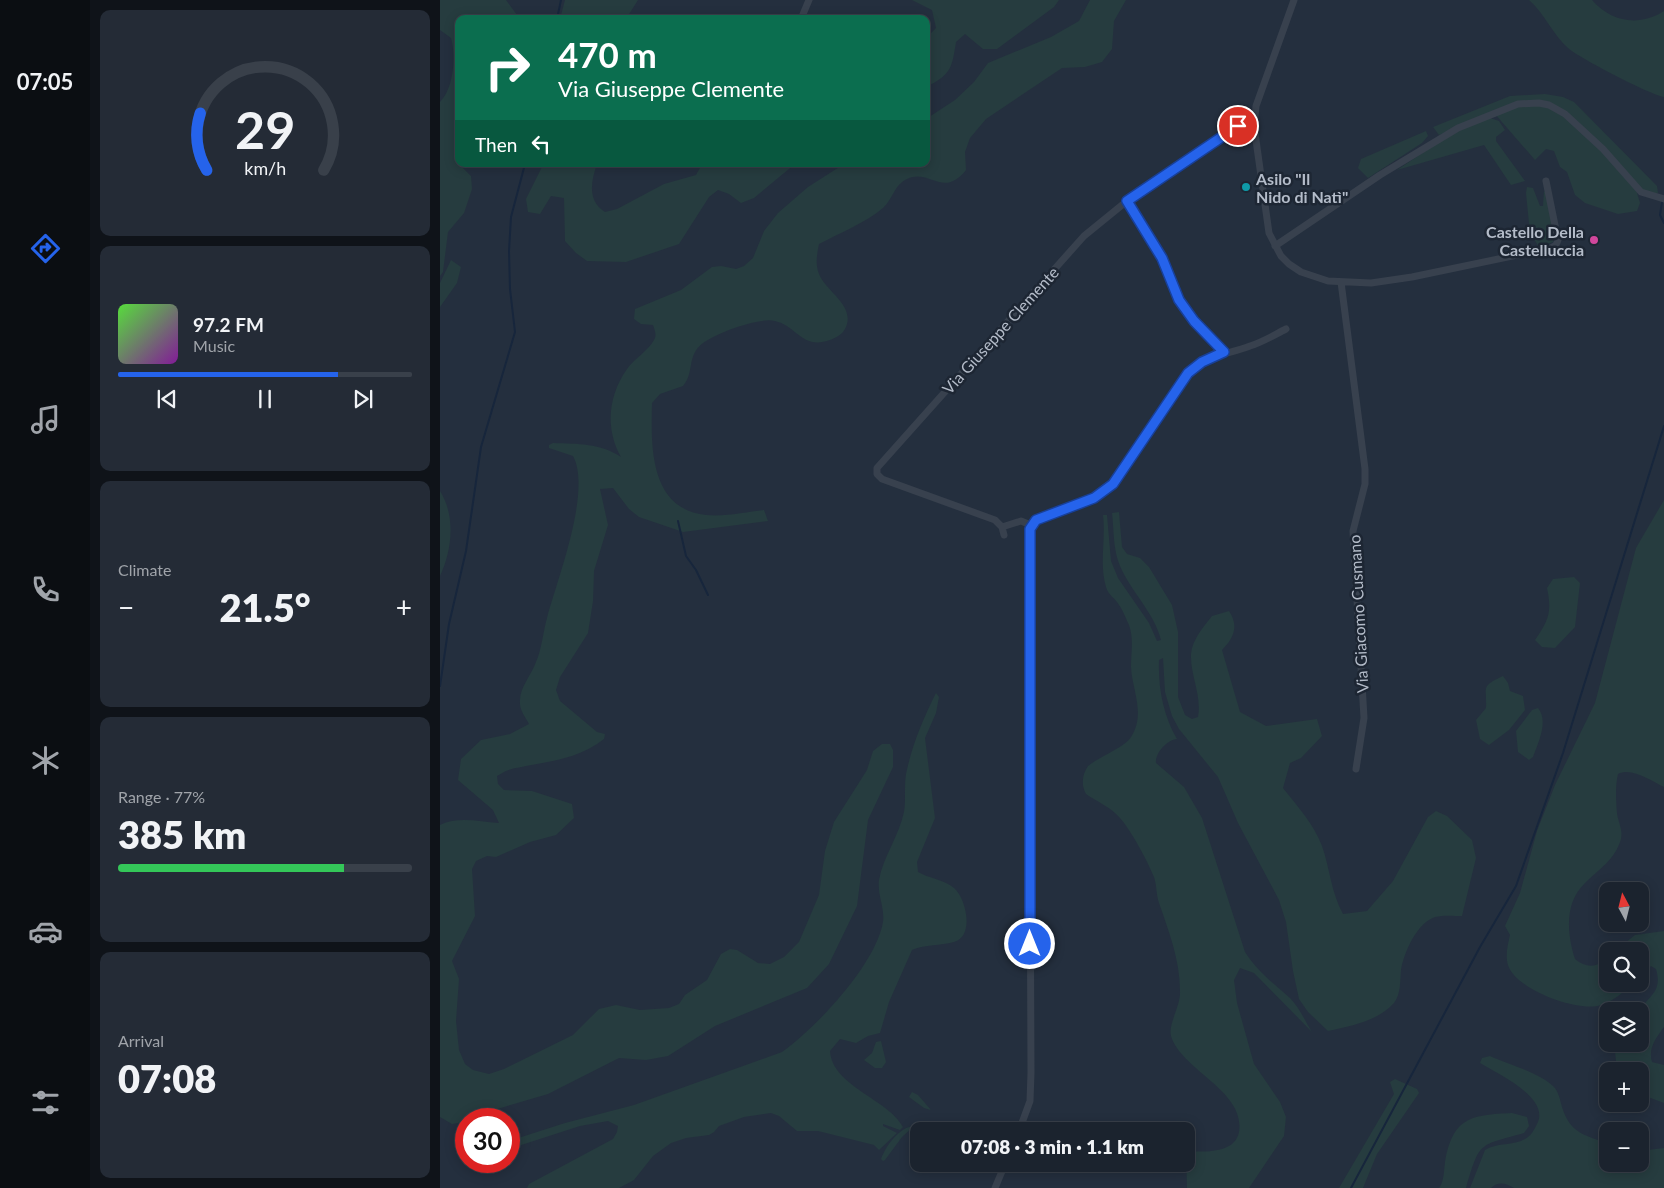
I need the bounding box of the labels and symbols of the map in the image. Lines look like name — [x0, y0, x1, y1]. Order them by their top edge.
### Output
pin — [1217, 105, 1259, 147]
place label: Asilo "Il Nido di Natì" — [1255, 169, 1348, 206]
marker: Asilo "Il Nido di Natì" — [1240, 181, 1252, 193]
place label: Castello Della Castelluccia — [1486, 222, 1584, 259]
marker: Castello Della Castelluccia — [1588, 234, 1600, 246]
street label: Via Giuseppe Clemente — [938, 263, 1062, 397]
street label: Via Giacomo Cusmano — [1344, 534, 1372, 694]
north arrow — [1599, 882, 1649, 932]
position arrow — [1003, 917, 1055, 969]
speed limit sign: 30 — [455, 1108, 520, 1173]

